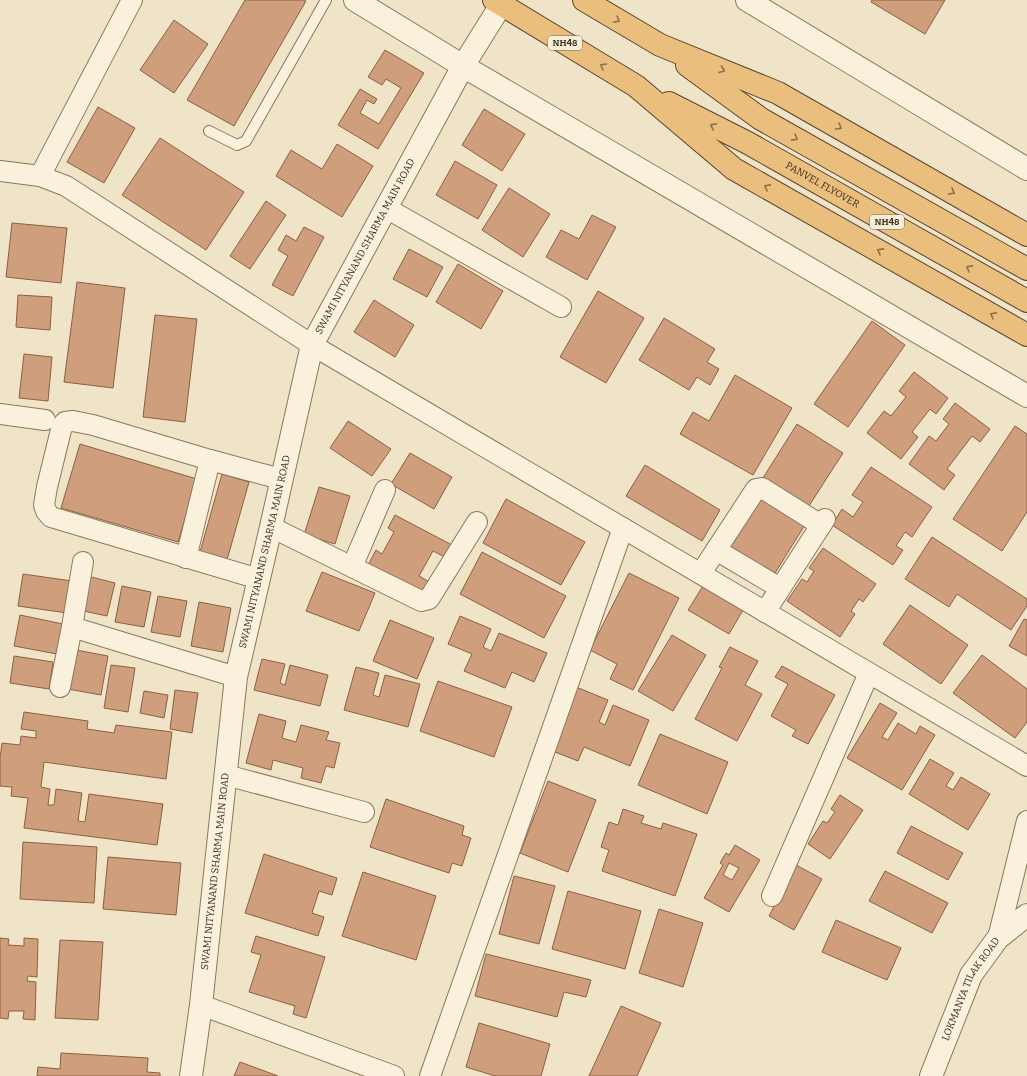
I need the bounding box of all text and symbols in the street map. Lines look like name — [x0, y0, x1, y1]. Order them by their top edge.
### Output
one-way arrow — [613, 15, 620, 23]
road number: NH48 — [548, 36, 582, 50]
one-way arrow — [600, 63, 607, 71]
one-way arrow — [719, 66, 726, 74]
one-way arrow — [710, 123, 717, 130]
one-way arrow — [835, 123, 842, 130]
one-way arrow — [791, 133, 798, 141]
street label: SWAMI NITYANAND SHARMA MAIN ROAD — [313, 157, 418, 337]
street label: PANVEL FLYOVER — [783, 159, 862, 211]
one-way arrow — [764, 185, 771, 192]
one-way arrow — [948, 187, 955, 194]
road number: NH48 — [870, 215, 904, 229]
one-way arrow — [877, 249, 884, 256]
one-way arrow — [966, 266, 973, 273]
one-way arrow — [990, 313, 997, 320]
street label: SWAMI NITYANAND SHARMA MAIN ROAD — [237, 454, 293, 650]
street label: SWAMI NITYANAND SHARMA MAIN ROAD — [199, 772, 232, 971]
street label: LOKMANYA TILAK ROAD — [940, 935, 1002, 1042]

